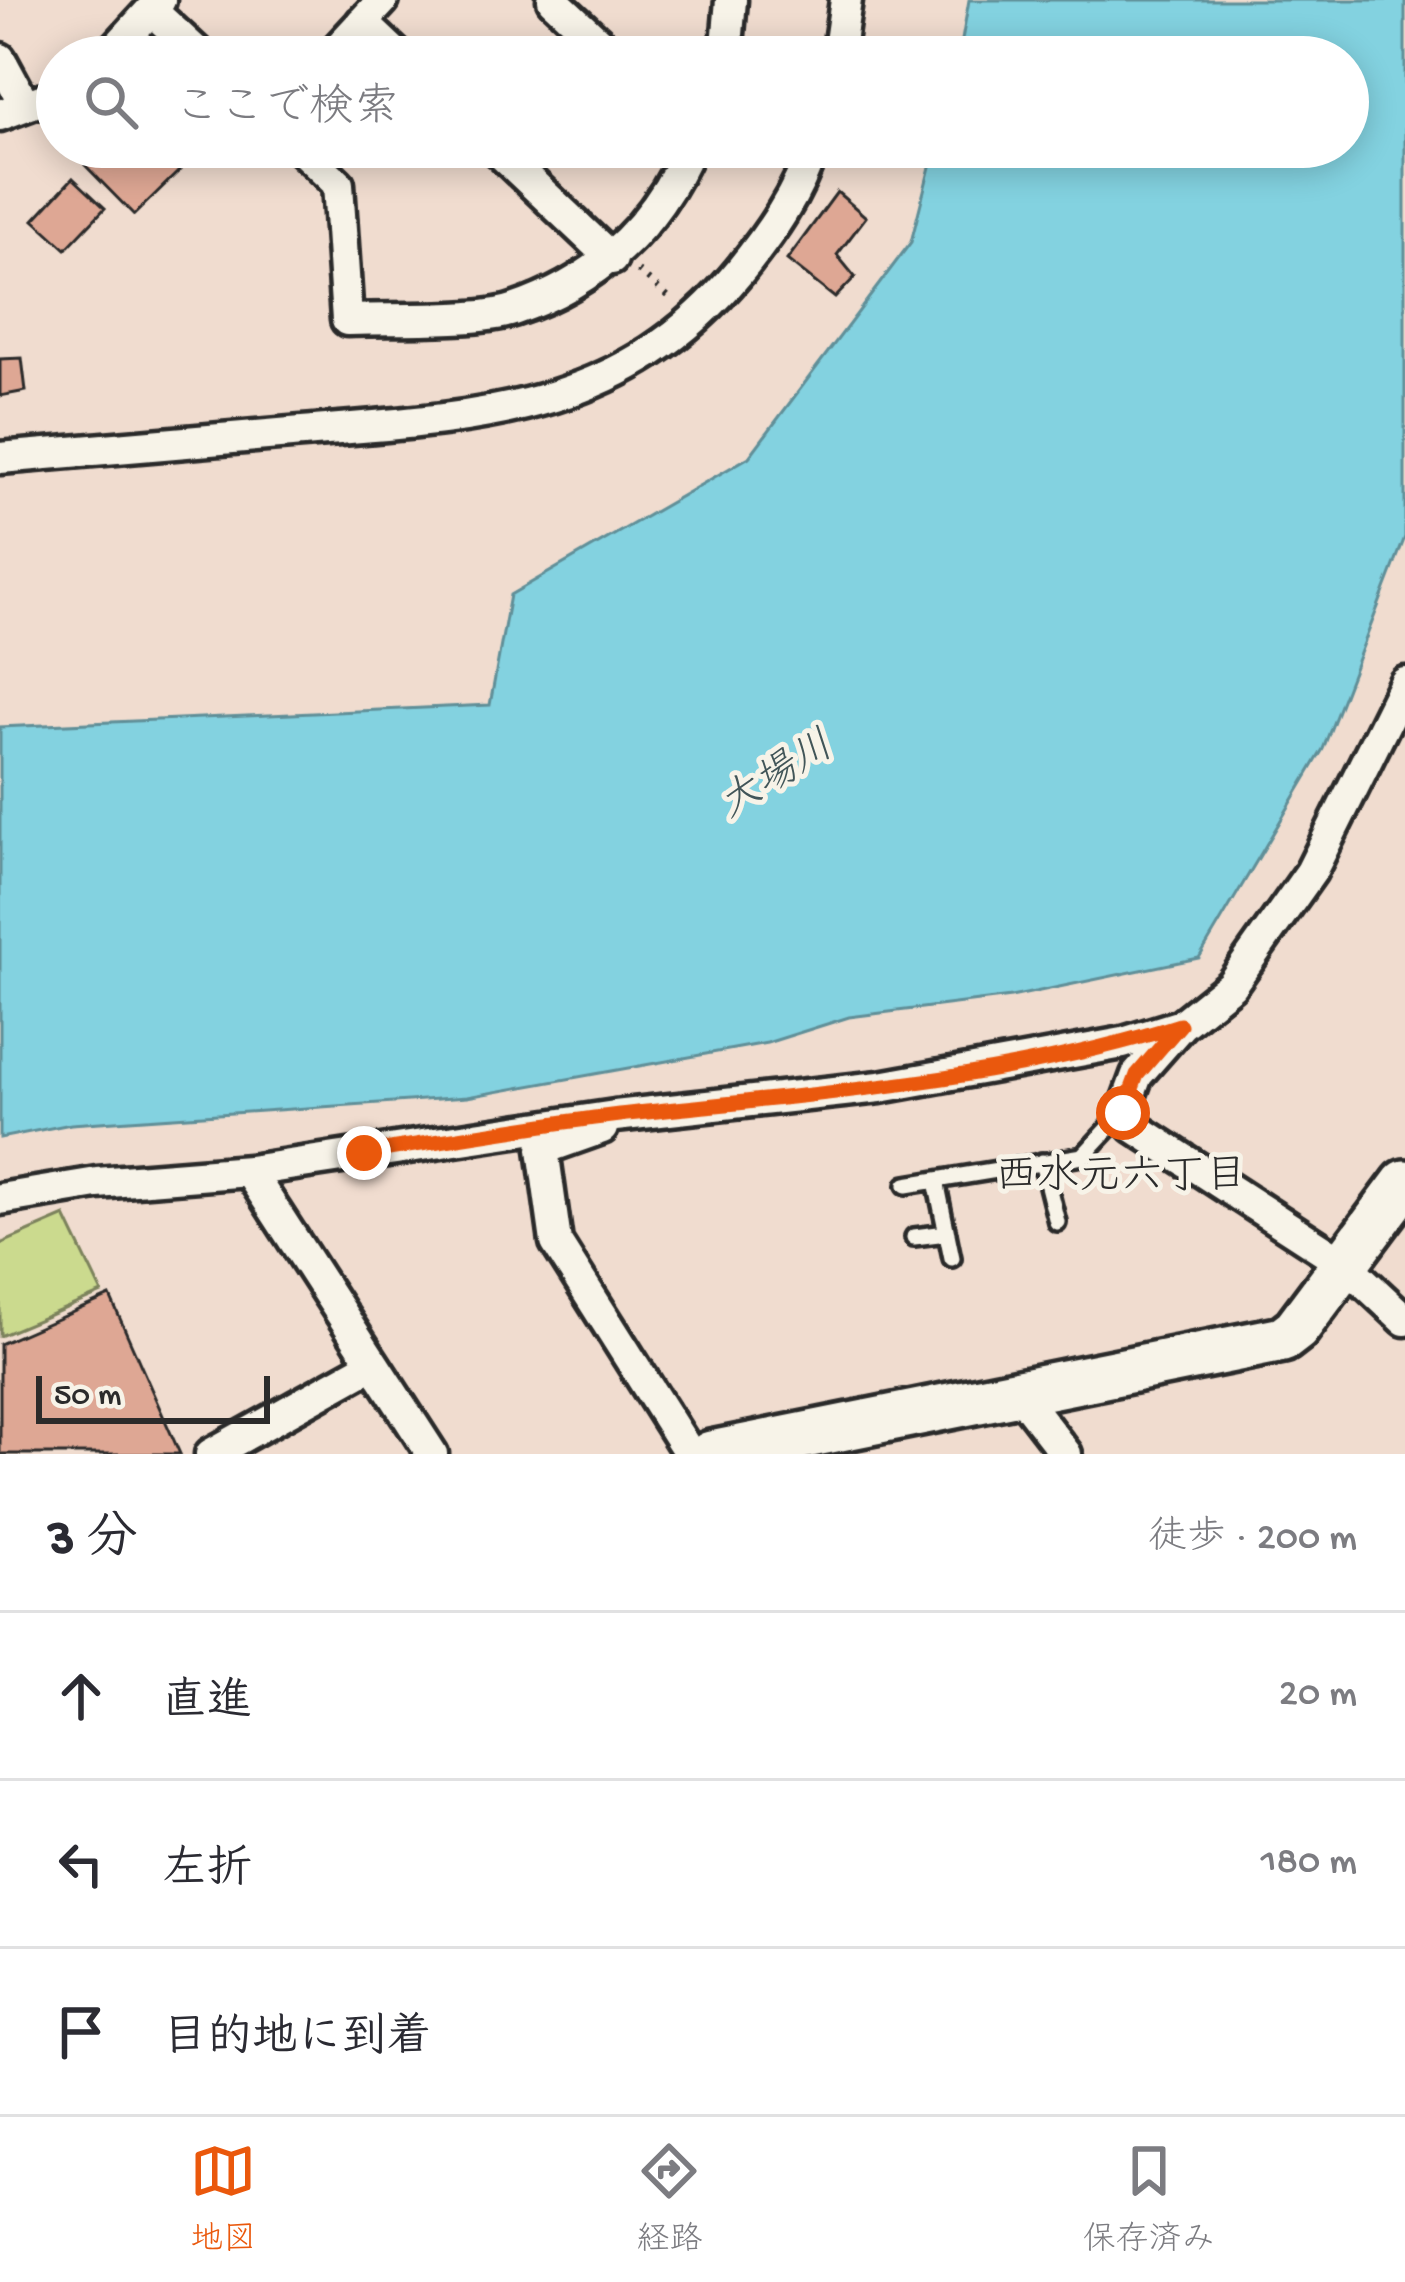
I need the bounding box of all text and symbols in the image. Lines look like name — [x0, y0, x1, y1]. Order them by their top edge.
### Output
search box — [36, 36, 1369, 168]
icon: search — [78, 69, 144, 135]
text: ここで検索 — [174, 84, 399, 137]
water label: 大場川 — [711, 723, 844, 832]
route start — [1096, 1086, 1150, 1140]
route end — [337, 1126, 391, 1180]
district label: 西水元六丁目 — [995, 1153, 1247, 1204]
scale bar — [36, 1370, 270, 1423]
text: 50 m — [54, 1378, 121, 1416]
text: 3 分 — [48, 1512, 138, 1572]
text: 徒歩 · 200 m — [1148, 1517, 1357, 1563]
icon: ahead — [48, 1663, 114, 1729]
text: 20 m — [1279, 1673, 1357, 1719]
text: 直進 — [162, 1678, 252, 1731]
icon: left — [48, 1831, 114, 1897]
text: 180 m — [1261, 1841, 1357, 1887]
text: 左折 — [162, 1846, 252, 1899]
icon: arrive — [48, 1999, 114, 2065]
text: 目的地に到着 — [162, 2014, 432, 2067]
tab: 地図 — [190, 2138, 256, 2261]
tab: 経路 — [636, 2138, 702, 2261]
tab: 保存済み — [1083, 2138, 1215, 2261]

